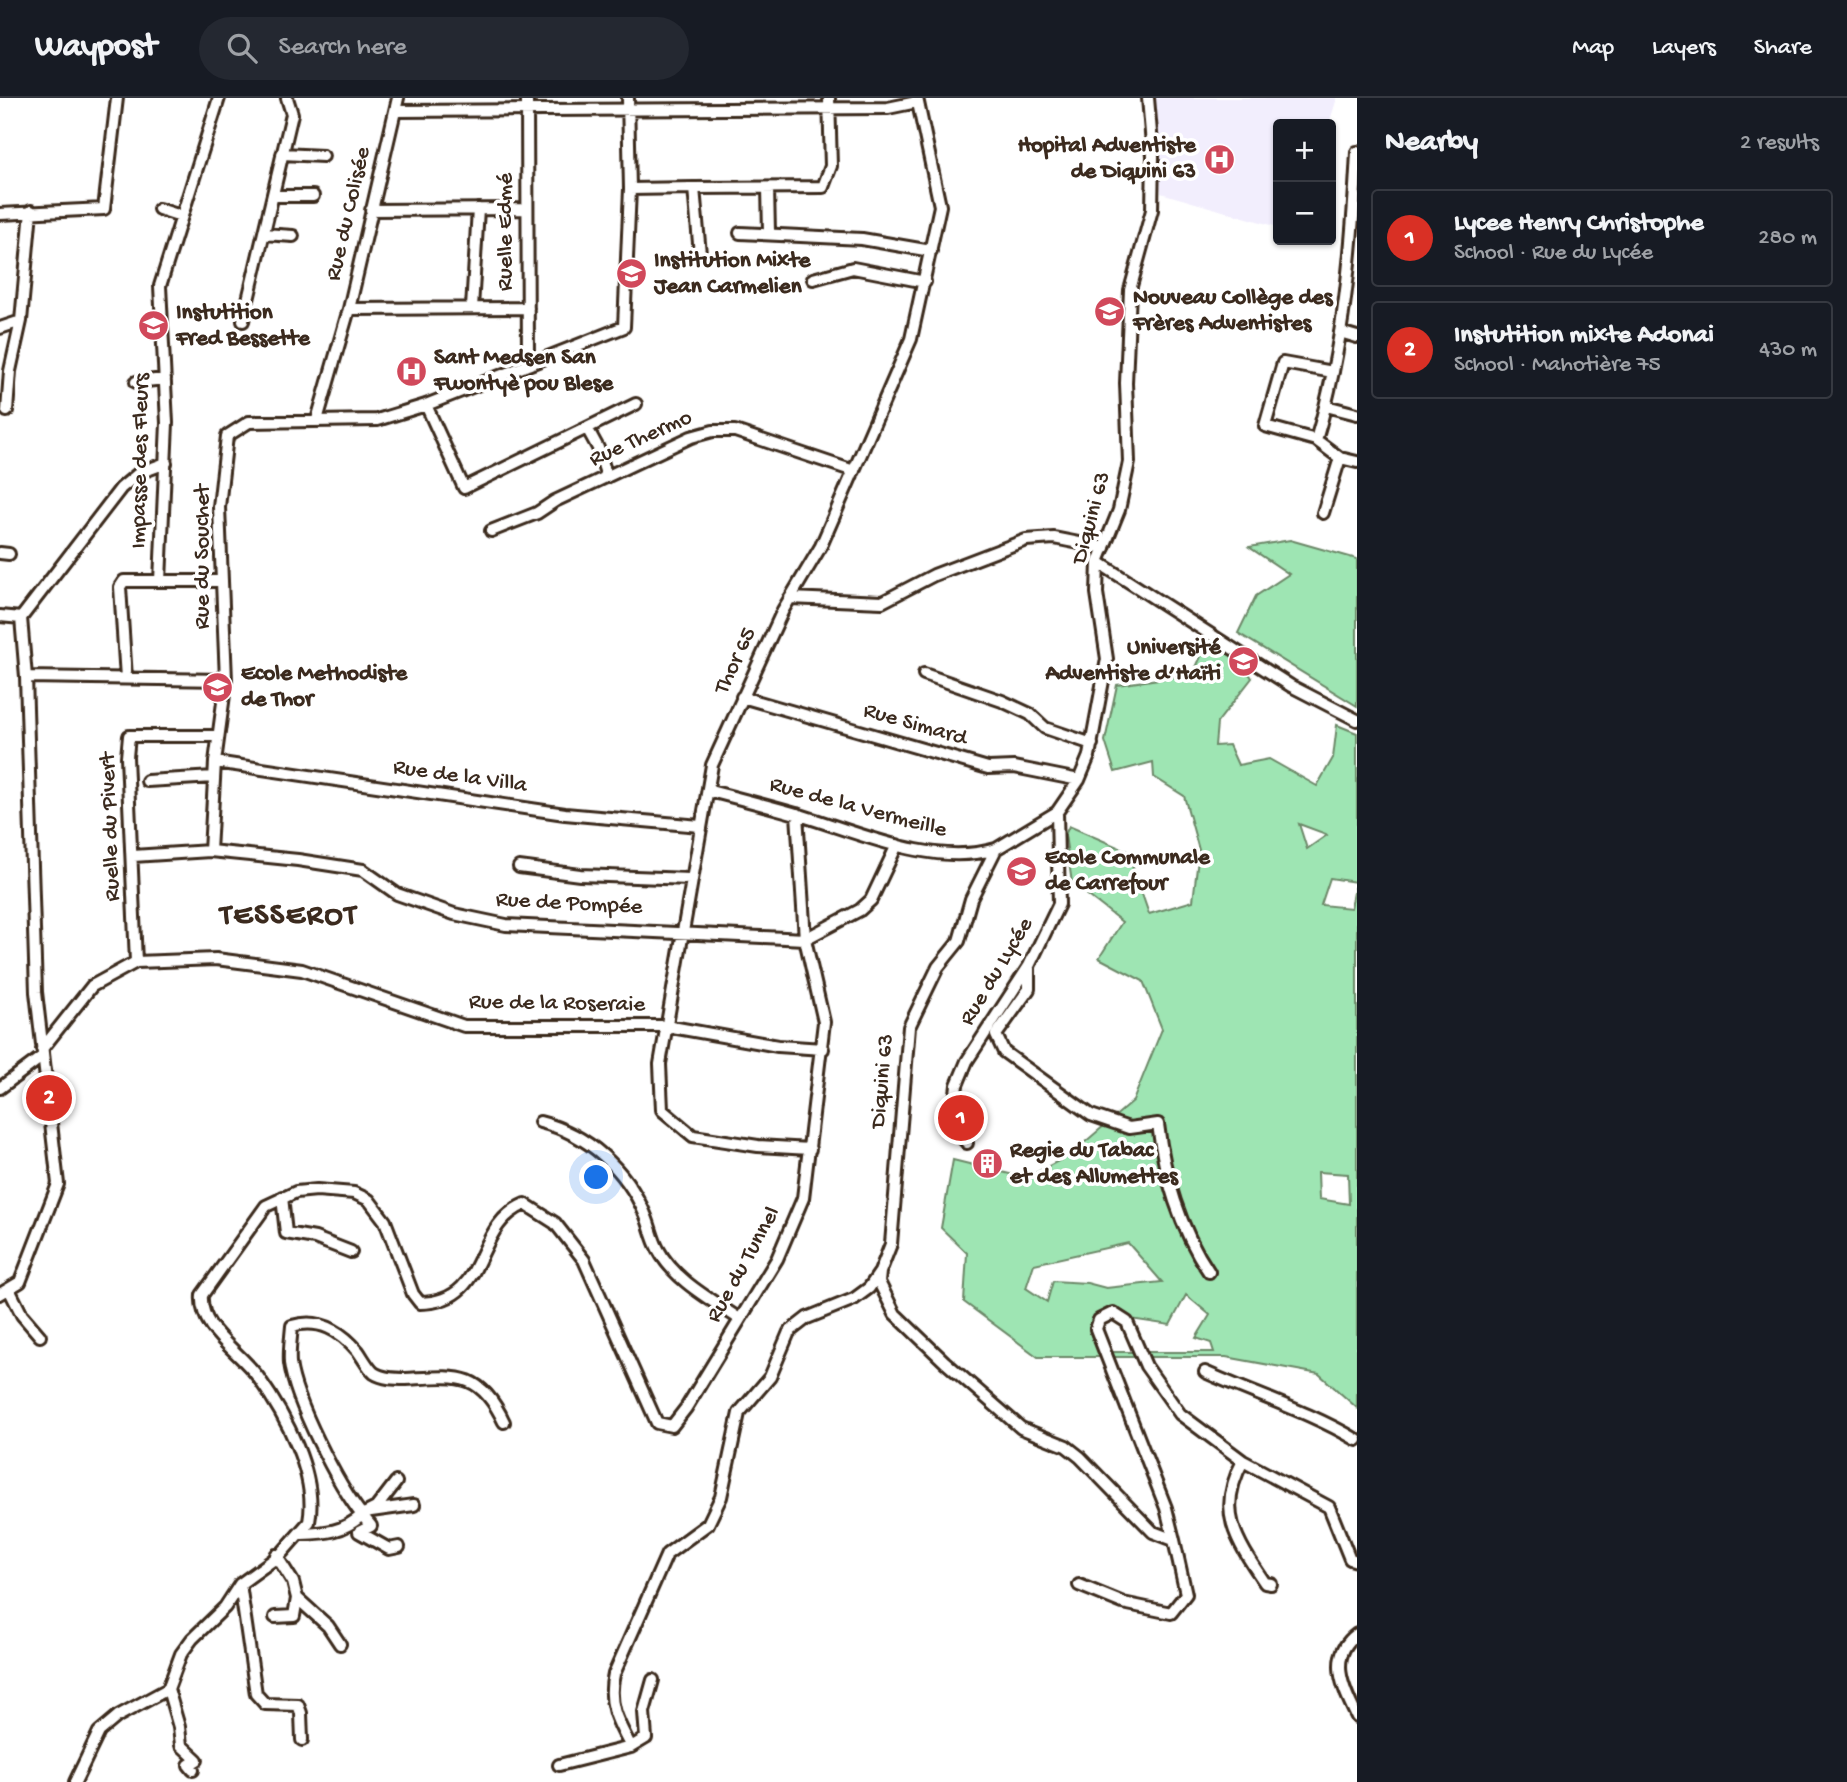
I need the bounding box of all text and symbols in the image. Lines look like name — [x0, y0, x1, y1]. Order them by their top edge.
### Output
search box — [199, 17, 689, 80]
text: Waypost — [35, 29, 157, 67]
icon: search — [223, 29, 261, 67]
text: Search here — [279, 33, 407, 64]
text: Map — [1572, 34, 1614, 63]
text: Layers — [1652, 34, 1716, 63]
text: Share — [1754, 34, 1812, 63]
map controls — [1273, 119, 1336, 245]
button: + — [1273, 119, 1336, 182]
text: Nearby — [1385, 126, 1478, 161]
text: 2 results — [1740, 130, 1819, 157]
place label: Hopital Adventiste de Diquini 63 — [1018, 133, 1197, 186]
hospital icon: Hopital Adventiste de Diquini 63 — [1202, 142, 1236, 176]
street label: Rue du Colisée — [320, 143, 378, 284]
street label: Ruelle Edmé — [493, 172, 520, 291]
button: − — [1273, 182, 1336, 245]
text: Lycee Henry Christophe — [1454, 209, 1704, 240]
text: 1 — [1405, 225, 1415, 252]
text: 280 m — [1758, 225, 1817, 252]
text: School · Rue du Lycée — [1454, 240, 1653, 267]
place label: Institution Mixte Jean Carmelien — [653, 248, 812, 301]
school or university icon: Institution Mixte Jean Carmelien — [614, 257, 648, 291]
place label: Nouveau Collège des Frères Adventistes — [1132, 285, 1334, 338]
school or university icon: Nouveau Collège des Frères Adventistes — [1093, 294, 1127, 328]
place label: Instutition Fred Bessette — [175, 300, 311, 353]
school or university icon: Instutition Fred Bessette — [136, 309, 170, 343]
text: Instutition mixte Adonai — [1454, 321, 1714, 352]
text: 2 — [1404, 337, 1416, 364]
text: 430 m — [1759, 337, 1817, 364]
place label: Sant Medsen San Fwontyè pou Blese — [433, 345, 614, 398]
text: School · Mahotière 75 — [1454, 352, 1661, 379]
hospital icon: Sant Medsen San Fwontyè pou Blese — [394, 354, 428, 388]
street label: Impasse des Fleurs — [126, 372, 156, 549]
street label: Rue Thermo — [585, 404, 697, 474]
street label: Diquini 63 — [1066, 469, 1117, 569]
street label: Rue du Souchet — [190, 483, 217, 629]
street label: Thor 65 — [708, 623, 763, 700]
place label: Université Adventiste d’Haïti — [1045, 635, 1222, 688]
school or university icon: Université Adventiste d’Haïti — [1227, 644, 1261, 678]
place label: Ecole Methodiste de Thor — [241, 661, 408, 714]
school or university icon: Ecole Methodiste de Thor — [201, 670, 235, 704]
street label: Rue Simard — [860, 697, 971, 753]
street label: Ruelle du Pivert — [95, 750, 127, 902]
street label: Rue de la Villa — [391, 754, 530, 800]
street label: Rue de la Vermeille — [766, 771, 951, 845]
place label: Ecole Communale de Carrefour — [1045, 845, 1211, 898]
school or university icon: Ecole Communale de Carrefour — [1005, 854, 1039, 888]
street label: Rue de Pompée — [495, 887, 644, 921]
district label: TESSEROT — [218, 900, 358, 935]
street label: Rue du Lycée — [954, 912, 1040, 1031]
street label: Rue de la Roseraie — [469, 989, 647, 1019]
street label: Diquini 63 — [865, 1033, 901, 1131]
pin: 2 — [26, 1072, 72, 1124]
pin: 1 — [938, 1092, 984, 1144]
place label: Regie du Tabac et des Allumettes — [1009, 1138, 1179, 1191]
building icon: Regie du Tabac et des Allumettes — [970, 1147, 1004, 1181]
your location — [579, 1160, 613, 1194]
street label: Rue du Tunnel — [701, 1202, 787, 1328]

